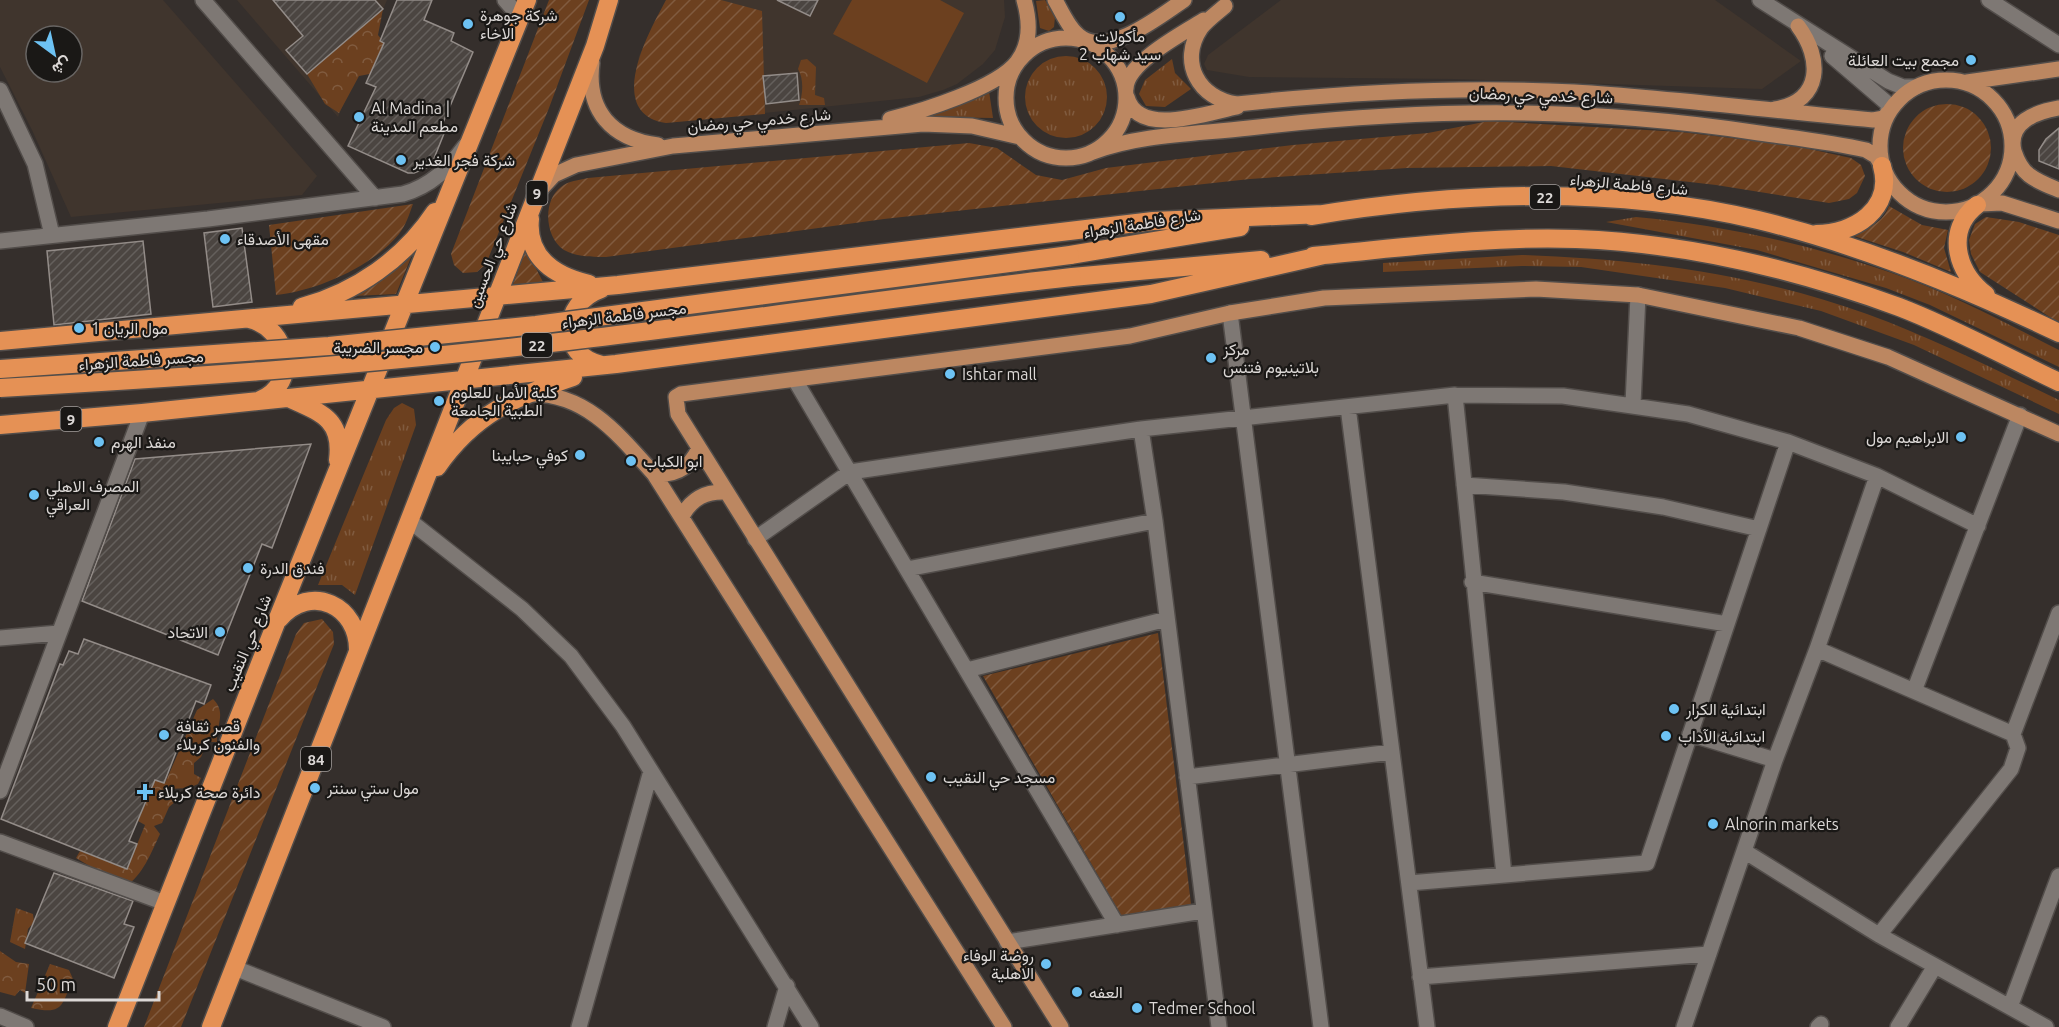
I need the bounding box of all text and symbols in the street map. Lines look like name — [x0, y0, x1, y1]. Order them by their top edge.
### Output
place label: شركة جوهرة الاخاء — [480, 6, 558, 42]
marker: مأكولات سيد شهاب 2 — [1113, 10, 1127, 24]
marker: شركة جوهرة الاخاء — [461, 17, 475, 31]
north arrow — [24, 24, 84, 84]
place label: مأكولات سيد شهاب 2 — [1079, 27, 1161, 65]
place label: مجمع بيت العائلة — [1848, 51, 1959, 72]
text: ش — [49, 53, 75, 79]
marker: مجمع بيت العائلة — [1964, 53, 1978, 67]
street label: شارع خدمي حي رمضان — [1468, 83, 1613, 112]
place label: Al Madina | مطعم المدينة — [371, 99, 458, 137]
street label: شارع خدمي حي رمضان — [686, 105, 832, 140]
marker: Al Madina | مطعم المدينة — [352, 110, 366, 124]
place label: شركة فجر الغدير — [412, 151, 515, 171]
marker: شركة فجر الغدير — [394, 153, 408, 167]
street label: شارع فاطمة الزهراء — [1569, 170, 1689, 201]
road number: 9 — [526, 181, 548, 205]
road number: 22 — [1530, 185, 1560, 209]
street label: شارع حي الحسين — [464, 200, 525, 312]
street label: شارع فاطمة الزهراء — [1082, 205, 1202, 244]
place label: مقهى الأصدقاء — [237, 230, 329, 250]
marker: مقهى الأصدقاء — [218, 232, 232, 246]
street label: مجسر فاطمة الزهراء — [561, 298, 688, 334]
place label: مول الريان 1 — [91, 319, 168, 339]
marker: مول الريان 1 — [72, 321, 86, 335]
road number: 22 — [522, 333, 552, 357]
place label: مجسر الضريبة — [333, 338, 423, 358]
marker: مجسر الضريبة — [428, 340, 442, 354]
place label: مركز بلاتينيوم فتنس — [1222, 340, 1319, 378]
street label: مجسر فاطمة الزهراء — [78, 347, 204, 375]
marker: مركز بلاتينيوم فتنس — [1204, 351, 1218, 365]
place label: Ishtar mall — [962, 365, 1037, 383]
marker: Ishtar mall — [943, 367, 957, 381]
place label: كلية الأمل للعلوم الطبية الجامعة — [451, 383, 557, 420]
marker: كلية الأمل للعلوم الطبية الجامعة — [432, 394, 446, 408]
road number: 9 — [60, 407, 82, 431]
place label: الابراهيم مول — [1866, 428, 1949, 448]
marker: الابراهيم مول — [1954, 430, 1968, 444]
place label: منفذ الهرم — [111, 433, 176, 453]
marker: منفذ الهرم — [92, 435, 106, 449]
place label: كوفي حبايبنا — [492, 446, 568, 469]
marker: كوفي حبايبنا — [573, 448, 587, 462]
place label: ابو الكباب — [643, 452, 702, 472]
marker: ابو الكباب — [624, 454, 638, 468]
place label: المصرف الاهلي العراقي — [46, 477, 139, 518]
marker: المصرف الاهلي العراقي — [27, 488, 41, 502]
place label: فندق الدرة — [260, 559, 324, 579]
marker: فندق الدرة — [241, 561, 255, 575]
street label: شارع حي النقيب — [219, 592, 279, 696]
place label: الاتحاد — [168, 623, 208, 641]
marker: الاتحاد — [213, 625, 227, 639]
place label: ابتدائية الكرار — [1685, 700, 1766, 720]
marker: ابتدائية الكرار — [1667, 702, 1681, 716]
place label: قصر ثقافة والفنون كربلاء — [176, 717, 260, 755]
place label: ابتدائية الآداب — [1678, 727, 1765, 746]
marker: قصر ثقافة والفنون كربلاء — [157, 728, 171, 742]
marker: ابتدائية الآداب — [1659, 729, 1673, 743]
road number: 84 — [301, 747, 331, 771]
place label: مسجد حي النقيب — [943, 768, 1055, 791]
marker: مسجد حي النقيب — [924, 770, 938, 784]
place label: مول ستي سنتر — [326, 779, 419, 802]
marker: مول ستي سنتر — [308, 781, 322, 795]
marker: دائرة صحة كربلاء — [136, 783, 154, 801]
place label: دائرة صحة كربلاء — [158, 783, 260, 803]
place label: Alnorin markets — [1725, 815, 1839, 833]
marker: Alnorin markets — [1706, 817, 1720, 831]
place label: روضة الوفاء الاهلية — [963, 946, 1034, 983]
marker: روضة الوفاء الاهلية — [1039, 957, 1053, 971]
scale bar — [27, 964, 159, 1002]
text: 50 m — [36, 974, 76, 994]
place label: العفه — [1089, 983, 1123, 1001]
marker: العفه — [1070, 985, 1084, 999]
place label: Tedmer School — [1149, 999, 1256, 1017]
marker: Tedmer School — [1130, 1001, 1144, 1015]

